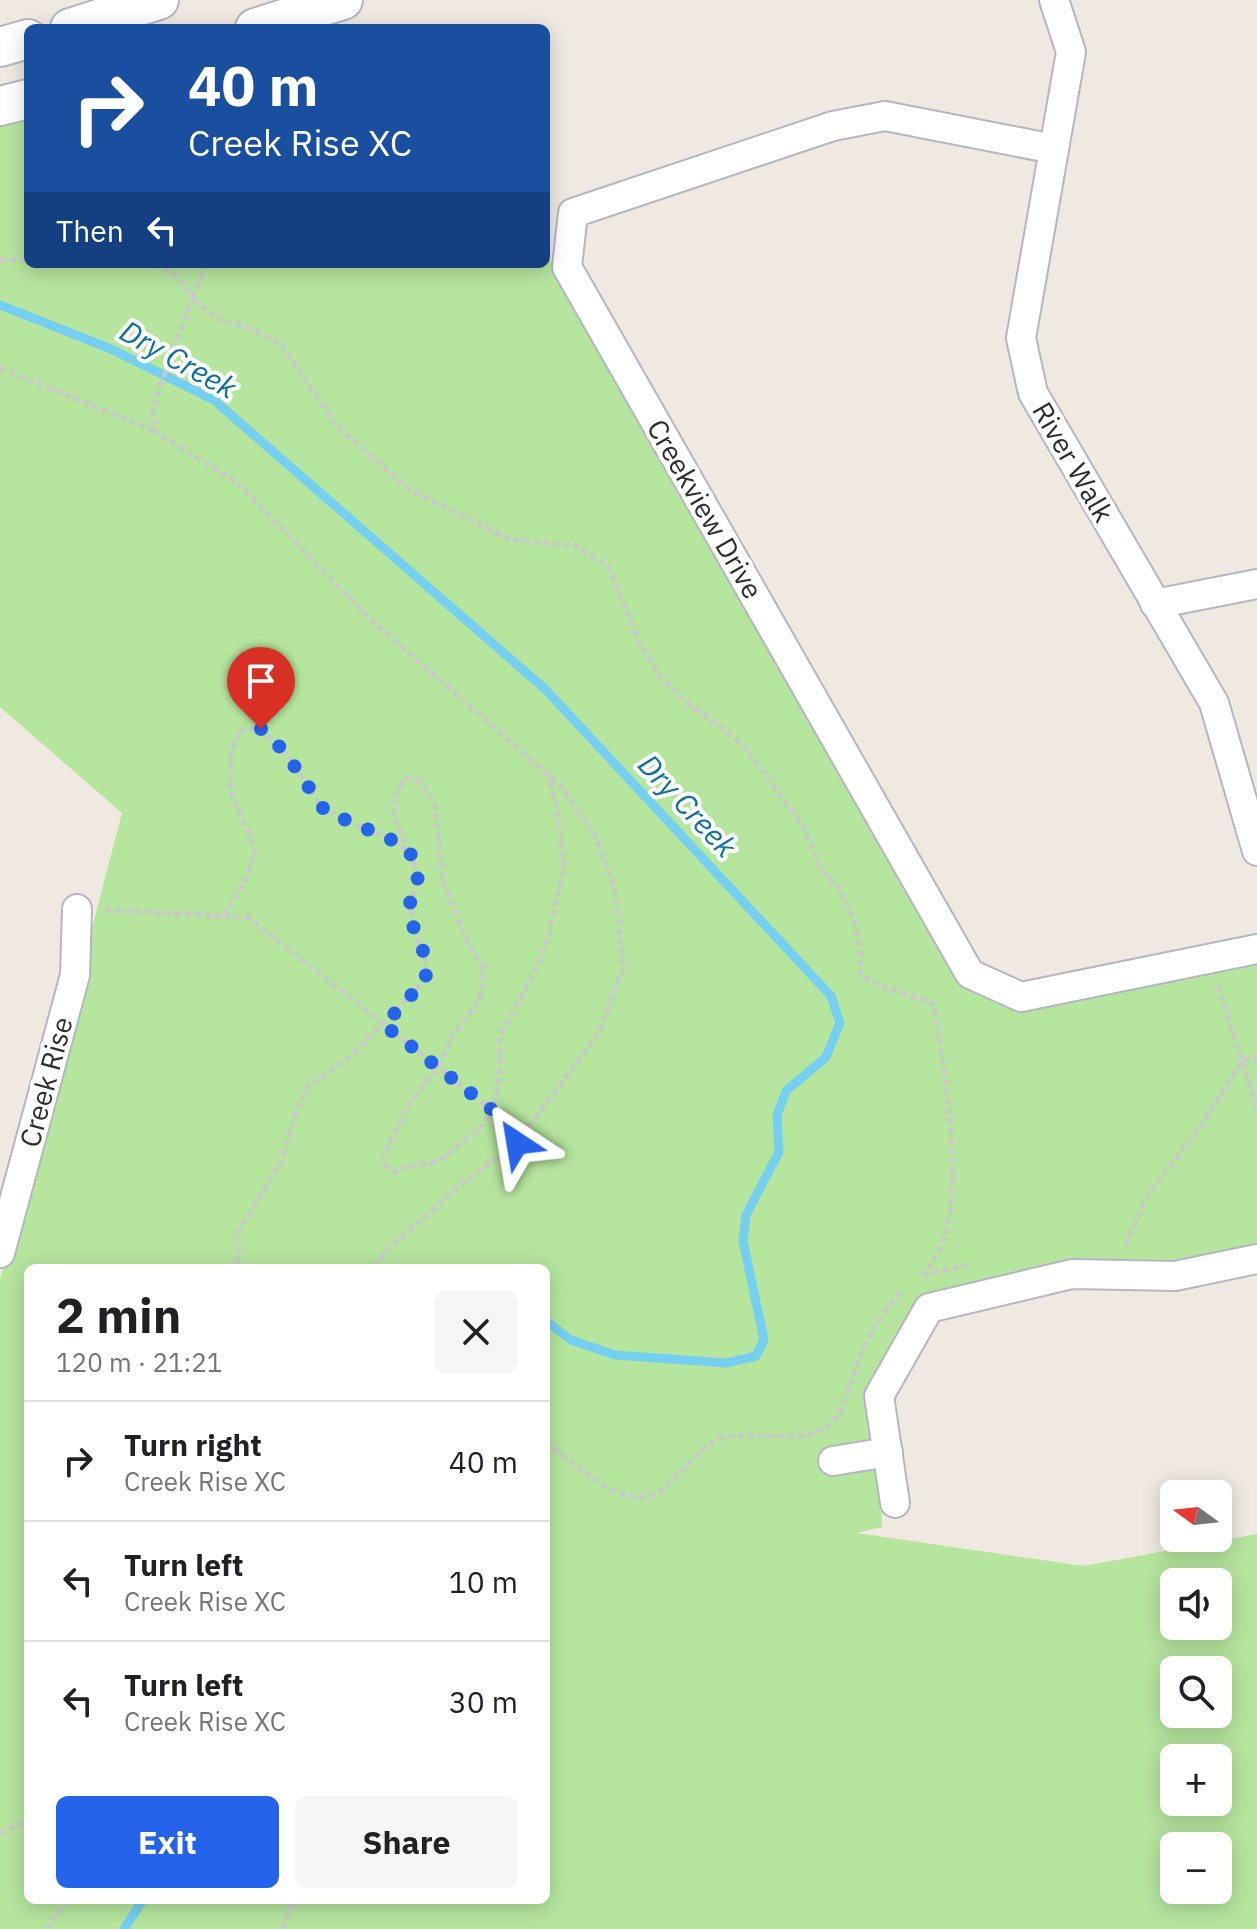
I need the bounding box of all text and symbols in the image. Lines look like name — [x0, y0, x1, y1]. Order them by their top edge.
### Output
text: 40 m — [188, 49, 318, 121]
icon: right — [56, 56, 160, 160]
text: Creek Rise XC — [188, 119, 412, 166]
icon: left — [140, 208, 184, 252]
text: Then — [56, 211, 124, 250]
water label: Dry Creek — [114, 311, 244, 407]
street label: River Walk — [1024, 395, 1123, 529]
street label: Creekview Drive — [639, 412, 772, 605]
pin — [227, 647, 295, 729]
icon: arrive — [239, 659, 283, 703]
water label: Dry Creek — [630, 745, 746, 865]
street label: Creek Rise — [10, 1013, 81, 1151]
position arrow — [475, 1101, 559, 1185]
text: 2 min — [56, 1284, 181, 1346]
button: close — [434, 1290, 518, 1374]
text: 120 m · 21:21 — [56, 1345, 222, 1379]
text: Turn right — [124, 1425, 262, 1464]
icon: right — [56, 1439, 100, 1483]
text: 40 m — [449, 1442, 518, 1481]
text: Creek Rise XC — [124, 1464, 286, 1498]
north arrow — [1160, 1480, 1232, 1552]
map controls — [1160, 1480, 1232, 1904]
text: Turn left — [124, 1545, 243, 1584]
icon: left — [56, 1559, 100, 1603]
text: 10 m — [449, 1562, 518, 1601]
button: sound — [1160, 1568, 1232, 1640]
text: Creek Rise XC — [124, 1584, 286, 1618]
button: search — [1160, 1656, 1232, 1728]
text: Turn left — [124, 1665, 243, 1704]
icon: left — [56, 1679, 100, 1723]
text: 30 m — [449, 1682, 518, 1721]
text: Creek Rise XC — [124, 1704, 286, 1738]
button: + — [1160, 1744, 1232, 1816]
button: Exit — [56, 1796, 279, 1888]
button: Share — [295, 1796, 518, 1888]
button: − — [1160, 1832, 1232, 1904]

